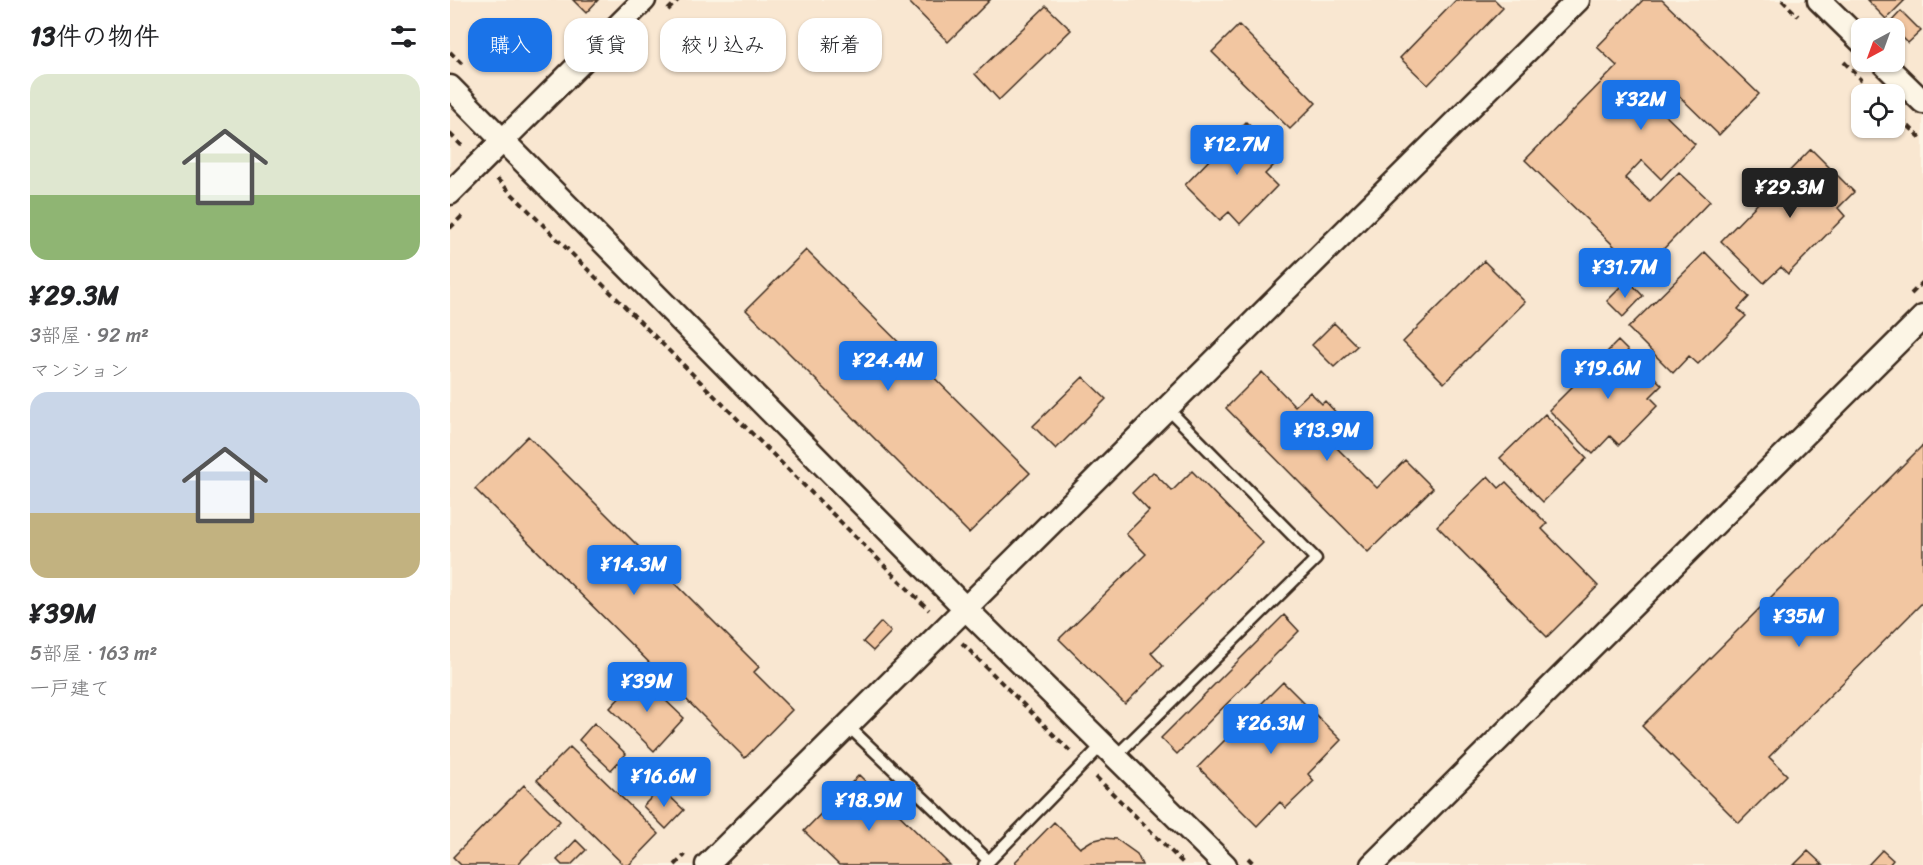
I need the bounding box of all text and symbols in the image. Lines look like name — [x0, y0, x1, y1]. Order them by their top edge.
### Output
text: 13件の物件 — [30, 13, 159, 59]
chip: 購入 — [468, 18, 552, 72]
chip: 賃貸 — [564, 18, 648, 72]
chip: 絞り込み — [660, 18, 786, 72]
chip: 新着 — [798, 18, 882, 72]
north arrow — [1851, 18, 1905, 72]
map controls — [1851, 18, 1905, 138]
icon: filters — [387, 20, 420, 53]
pin: ¥32M — [1605, 80, 1677, 131]
text: ¥32M — [1616, 82, 1666, 117]
button: locate — [1851, 84, 1905, 138]
icon: home — [171, 113, 279, 221]
pin: ¥12.7M — [1188, 125, 1286, 176]
text: ¥12.7M — [1205, 127, 1270, 162]
pin: ¥29.3M — [1741, 168, 1839, 219]
text: ¥29.3M — [1756, 170, 1824, 205]
pin: ¥31.7M — [1576, 248, 1674, 299]
text: ¥31.7M — [1593, 250, 1657, 285]
text: ¥29.3M — [30, 272, 119, 318]
text: 3部屋 · 92 m² — [30, 318, 149, 353]
pin: ¥24.4M — [839, 341, 937, 392]
text: ¥24.4M — [853, 343, 923, 378]
pin: ¥19.6M — [1559, 349, 1657, 400]
text: ¥19.6M — [1575, 351, 1641, 386]
text: マンション — [30, 353, 129, 388]
pin: ¥13.9M — [1278, 411, 1376, 462]
text: ¥13.9M — [1294, 413, 1360, 448]
icon: home — [171, 431, 279, 539]
pin: ¥14.3M — [585, 545, 683, 596]
text: ¥14.3M — [601, 547, 667, 582]
text: ¥39M — [30, 590, 96, 636]
pin: ¥35M — [1763, 597, 1835, 648]
text: ¥35M — [1774, 599, 1824, 634]
text: 5部屋 · 163 m² — [30, 636, 157, 671]
pin: ¥39M — [611, 662, 683, 713]
text: ¥39M — [622, 664, 672, 699]
text: 一戸建て — [30, 671, 110, 706]
pin: ¥26.3M — [1222, 704, 1320, 755]
text: ¥26.3M — [1237, 706, 1305, 741]
pin: ¥16.6M — [615, 757, 713, 808]
text: ¥16.6M — [632, 759, 696, 794]
pin: ¥18.9M — [820, 781, 918, 832]
text: ¥18.9M — [836, 783, 902, 818]

